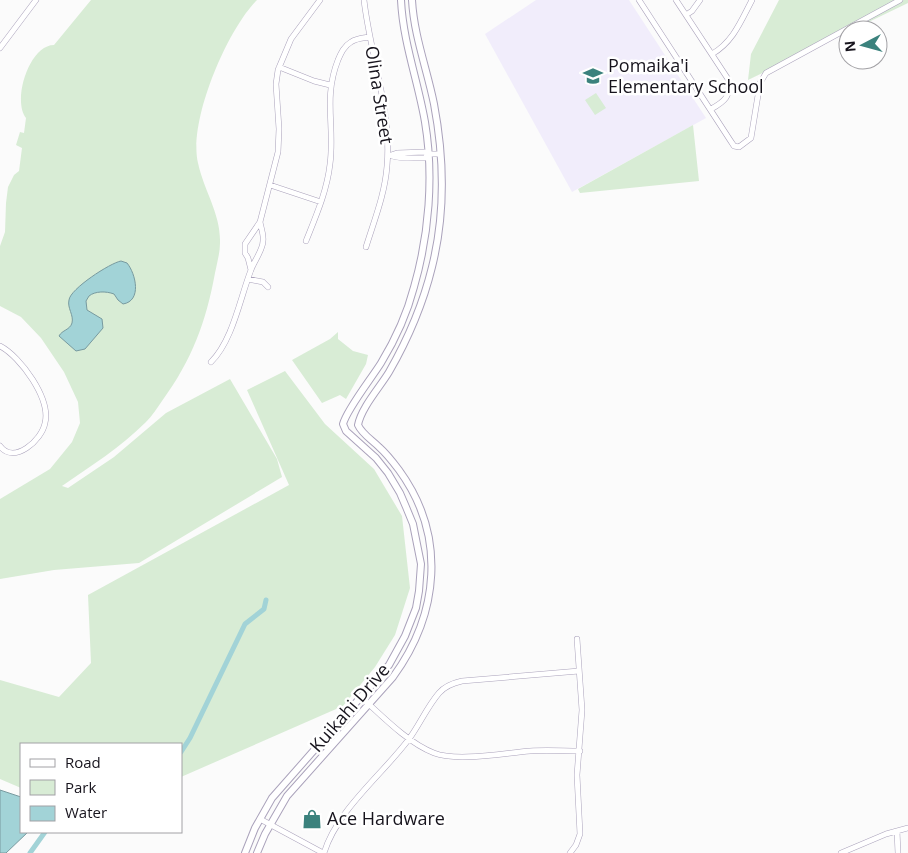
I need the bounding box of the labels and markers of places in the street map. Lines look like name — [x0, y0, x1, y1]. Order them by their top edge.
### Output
place label: Pomaika'i Elementary School — [608, 53, 764, 98]
school or university icon: Pomaika'i Elementary School — [582, 65, 604, 87]
place label: Ace Hardware — [327, 806, 445, 830]
shop icon: Ace Hardware — [301, 808, 323, 830]

